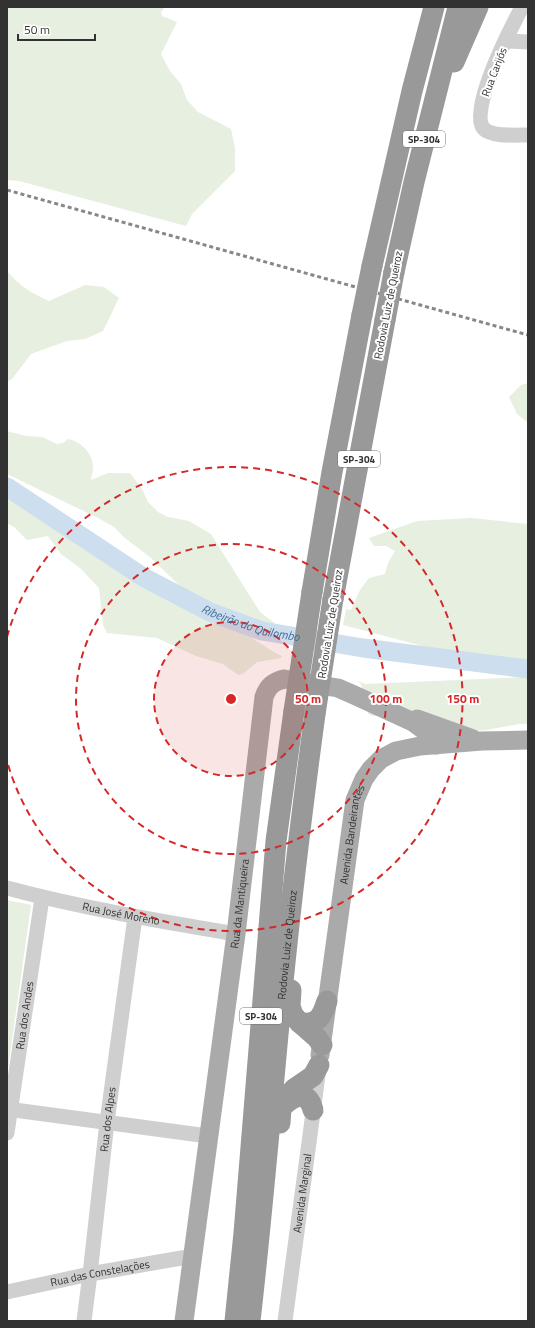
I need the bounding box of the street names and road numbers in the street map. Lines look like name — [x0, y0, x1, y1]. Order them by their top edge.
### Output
street label: Rua Carijós — [477, 45, 511, 99]
road number: SP-304 — [403, 131, 445, 147]
street label: Rodovia Luiz de Queiroz — [370, 250, 406, 360]
road number: SP-304 — [338, 451, 380, 467]
street label: Rodovia Luiz de Queiroz — [314, 568, 346, 680]
street label: Avenida Bandeirantes — [336, 782, 369, 885]
street label: Rua da Mantiqueira — [226, 857, 253, 950]
street label: Rodovia Luiz de Queiroz — [273, 889, 301, 1000]
street label: Rua José Moreno — [81, 898, 161, 929]
street label: Rua dos Andes — [12, 980, 38, 1050]
road number: SP-304 — [240, 1008, 282, 1024]
street label: Rua dos Alpes — [96, 1086, 120, 1153]
street label: Avenida Marginal — [289, 1153, 315, 1234]
street label: Rua das Constelações — [49, 1256, 151, 1290]

